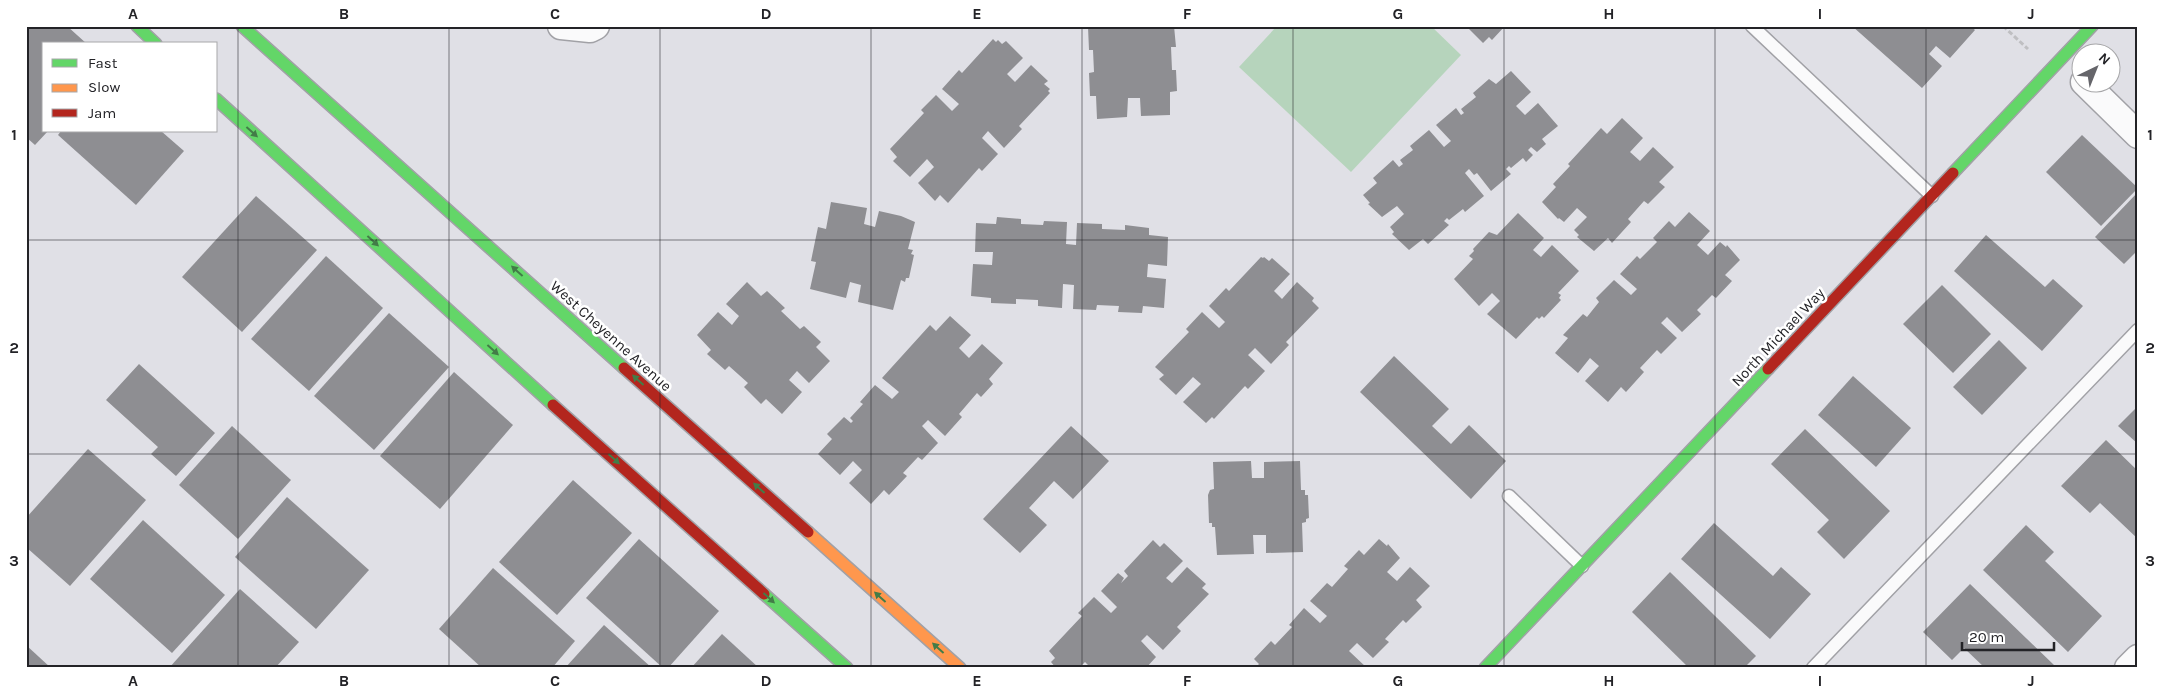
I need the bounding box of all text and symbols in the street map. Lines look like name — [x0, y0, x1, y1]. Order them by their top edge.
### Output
text: A — [128, 4, 138, 23]
text: B — [339, 4, 349, 23]
text: C — [550, 4, 560, 23]
text: D — [761, 4, 772, 23]
text: E — [972, 4, 982, 23]
text: F — [1183, 4, 1192, 23]
text: G — [1393, 4, 1403, 23]
text: H — [1603, 4, 1615, 23]
text: I — [1818, 4, 1822, 23]
text: J — [2027, 4, 2035, 23]
legend — [42, 42, 218, 132]
north arrow — [2072, 42, 2122, 92]
text: N — [2095, 49, 2114, 69]
text: Fast — [88, 54, 118, 72]
text: Slow — [88, 78, 120, 96]
text: Jam — [88, 104, 116, 122]
text: 1 — [11, 125, 17, 144]
text: 1 — [2147, 125, 2153, 144]
one-way arrow — [246, 126, 258, 138]
one-way arrow — [366, 235, 378, 247]
one-way arrow — [511, 265, 523, 277]
street label: West Cheyenne Avenue — [547, 277, 675, 395]
street label: North Michael Way — [1728, 284, 1828, 390]
text: 2 — [9, 338, 19, 357]
text: 2 — [2145, 338, 2155, 357]
one-way arrow — [486, 345, 499, 356]
one-way arrow — [631, 374, 644, 385]
one-way arrow — [607, 453, 619, 465]
one-way arrow — [753, 482, 765, 494]
text: 3 — [9, 551, 19, 570]
text: 3 — [2145, 551, 2155, 570]
one-way arrow — [873, 591, 886, 602]
one-way arrow — [763, 593, 776, 604]
scale bar — [1962, 619, 2054, 651]
text: 20 m — [1969, 628, 2004, 646]
one-way arrow — [931, 643, 944, 654]
text: A — [128, 671, 138, 690]
text: B — [339, 671, 349, 690]
text: C — [550, 671, 560, 690]
text: D — [761, 671, 772, 690]
text: E — [972, 671, 982, 690]
text: F — [1183, 671, 1192, 690]
text: G — [1393, 671, 1403, 690]
text: H — [1603, 671, 1615, 690]
text: I — [1818, 671, 1822, 690]
text: J — [2027, 671, 2035, 690]

